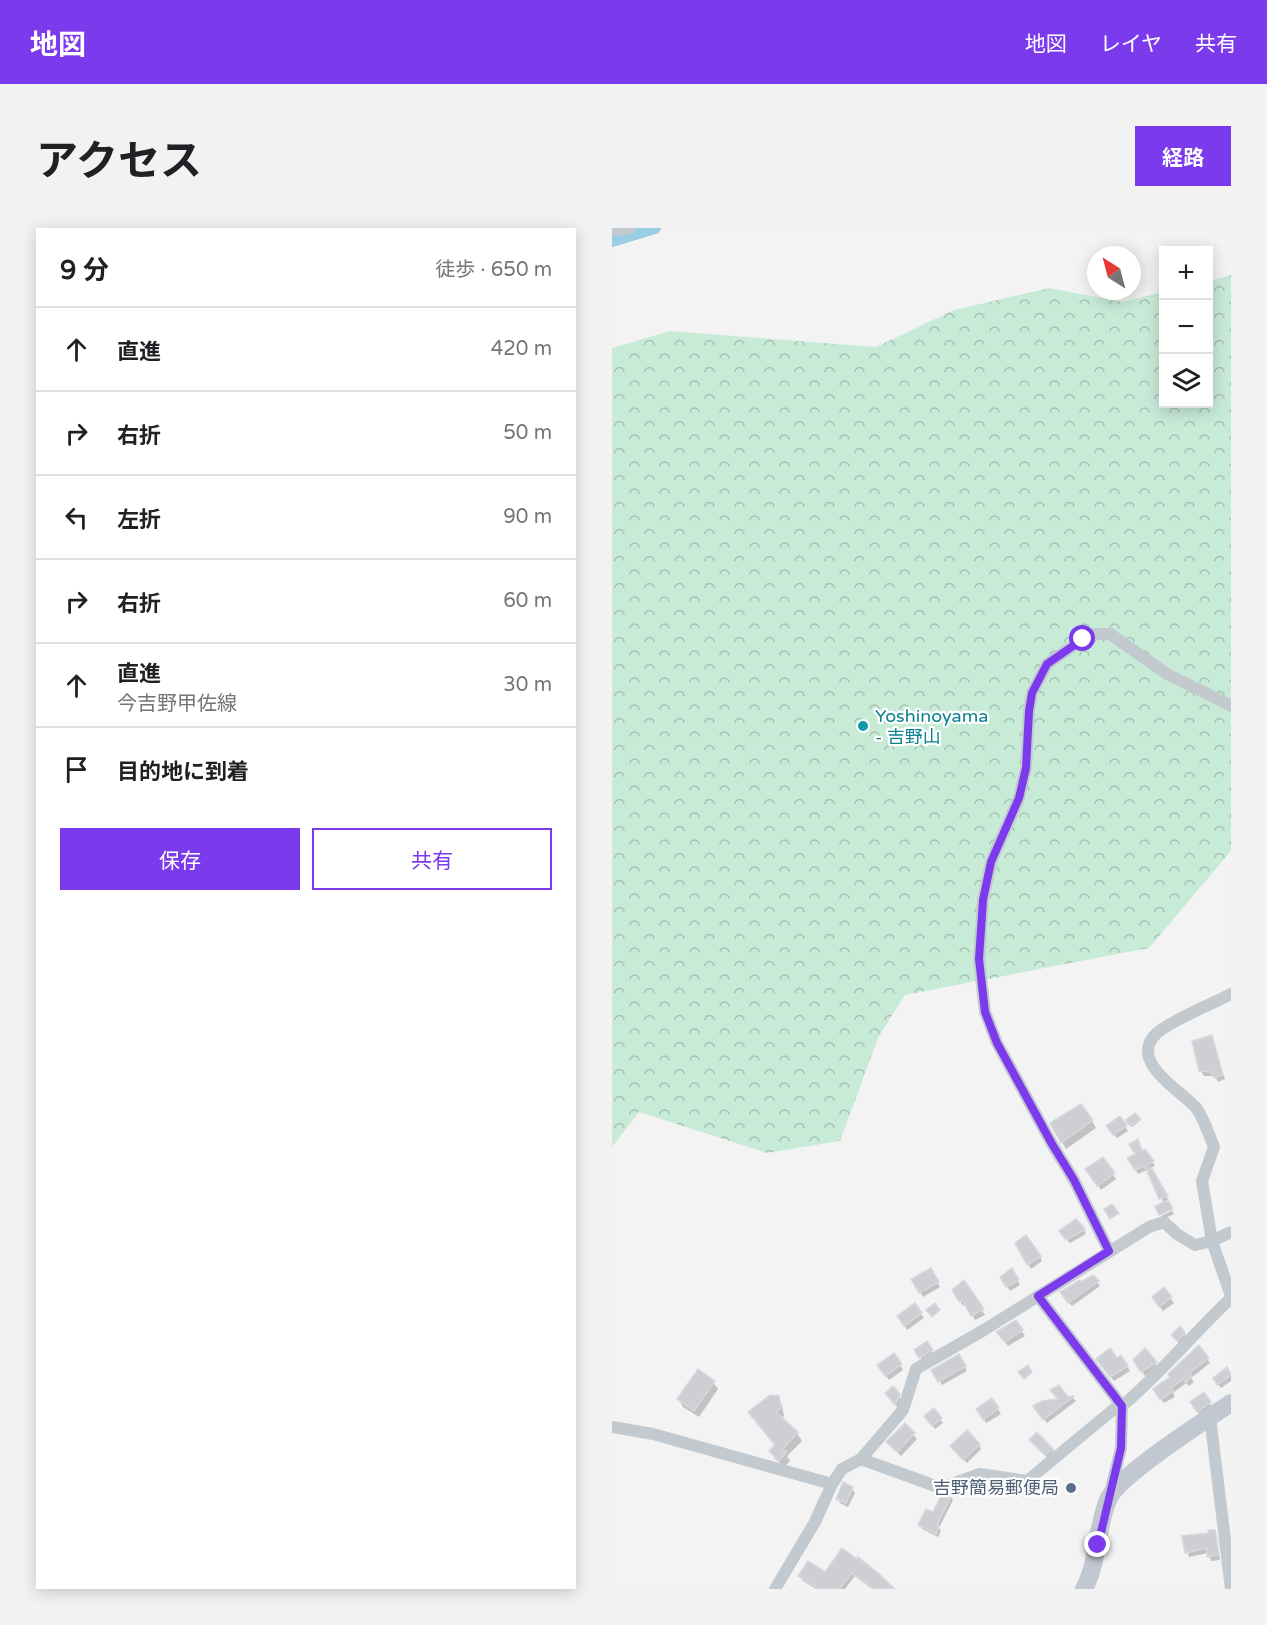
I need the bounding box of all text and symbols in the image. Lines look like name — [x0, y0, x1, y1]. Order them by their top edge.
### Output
text: 地図 — [30, 28, 86, 62]
text: 地図 — [1025, 32, 1067, 57]
text: レイヤ — [1100, 32, 1162, 57]
text: 共有 — [1195, 32, 1237, 57]
button: 経路 — [1135, 126, 1231, 186]
text: アクセス — [36, 136, 202, 187]
north arrow — [1087, 246, 1141, 300]
map controls — [1159, 246, 1213, 408]
button: + — [1159, 246, 1213, 300]
text: 9 分 — [60, 255, 109, 286]
text: 徒歩 · 650 m — [435, 258, 552, 282]
button: − — [1159, 300, 1213, 354]
icon: ahead — [60, 333, 93, 366]
text: 420 m — [491, 337, 552, 361]
text: 直進 — [117, 339, 161, 365]
button: layers — [1159, 354, 1213, 408]
icon: right — [60, 417, 93, 450]
text: 50 m — [503, 421, 552, 445]
text: 右折 — [117, 423, 161, 449]
icon: left — [60, 501, 93, 534]
text: 90 m — [503, 505, 552, 529]
text: 左折 — [117, 507, 161, 533]
icon: right — [60, 585, 93, 618]
text: 60 m — [503, 589, 552, 613]
text: 右折 — [117, 591, 161, 617]
route start — [1069, 625, 1095, 651]
text: 直進 — [117, 661, 161, 687]
icon: ahead — [60, 669, 93, 702]
text: 30 m — [503, 673, 552, 697]
text: 今吉野甲佐線 — [117, 692, 237, 716]
place label: Yoshinoyama - 吉野山 — [875, 705, 988, 748]
marker: Yoshinoyama - 吉野山 — [856, 719, 870, 733]
icon: arrive — [60, 753, 93, 786]
text: 目的地に到着 — [117, 759, 249, 785]
button: 保存 — [60, 828, 300, 890]
button: 共有 — [312, 828, 552, 890]
place label: 吉野簡易郵便局 — [933, 1477, 1059, 1499]
marker: 吉野簡易郵便局 — [1064, 1481, 1078, 1495]
route end — [1084, 1531, 1110, 1557]

